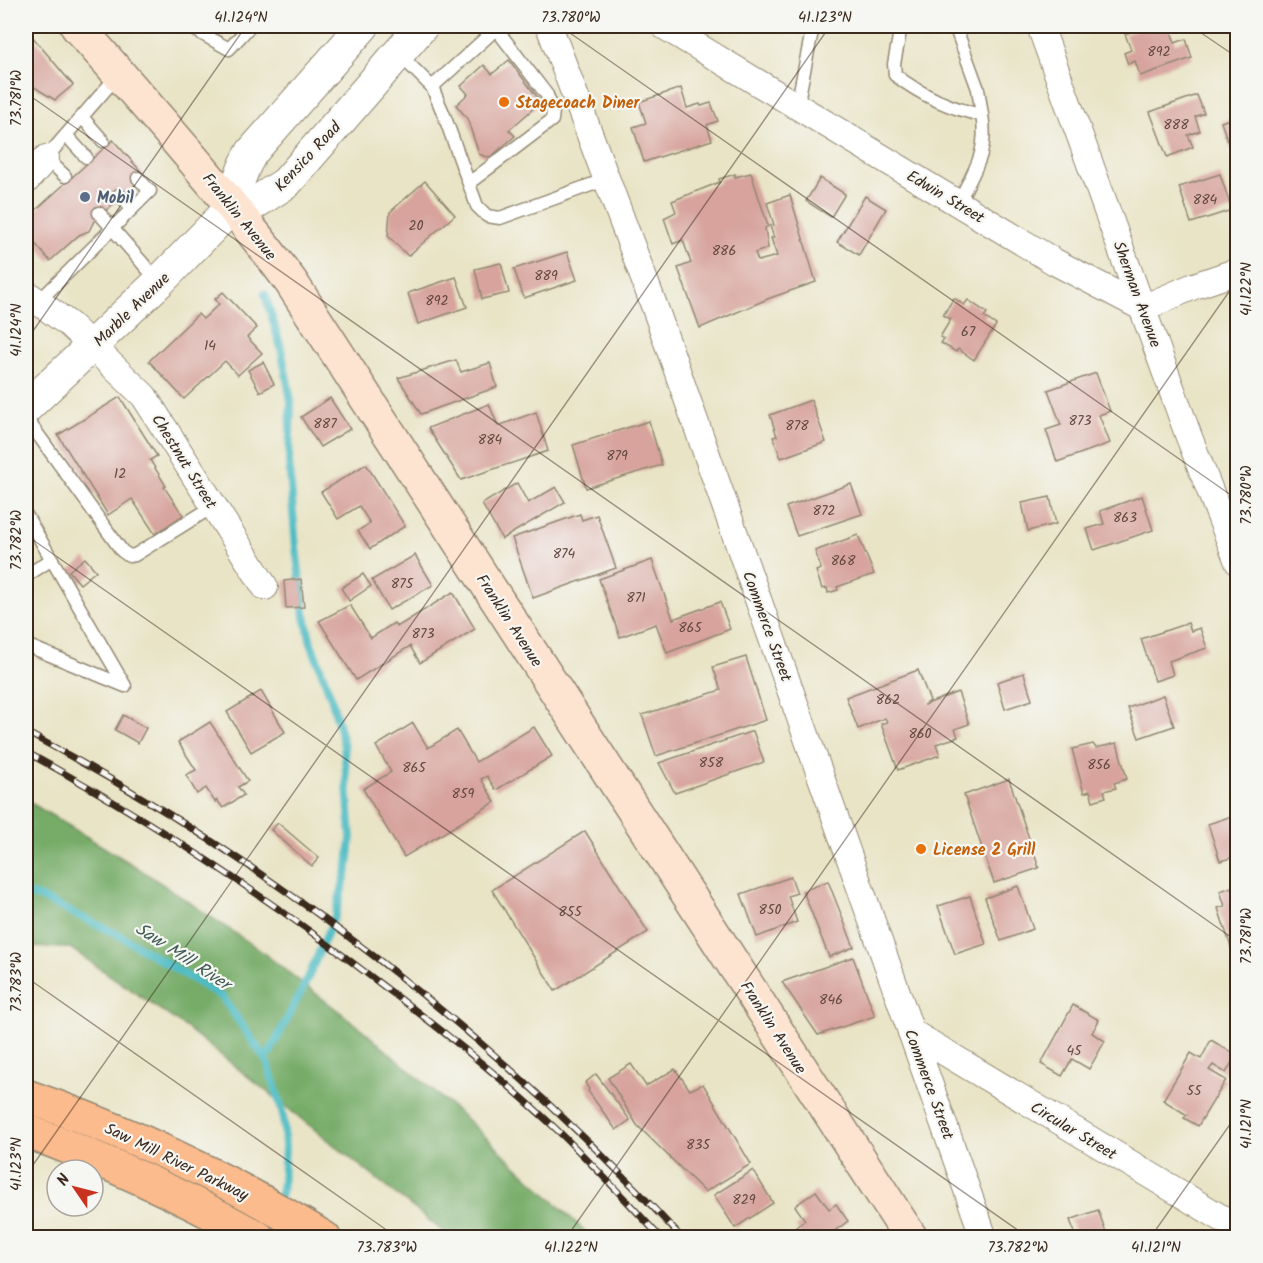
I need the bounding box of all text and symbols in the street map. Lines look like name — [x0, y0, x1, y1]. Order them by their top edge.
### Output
text: 41.124°N — [214, 6, 268, 30]
text: 73.780°W — [541, 6, 601, 30]
text: 41.123°N — [798, 6, 852, 30]
house number: 892 — [1147, 41, 1171, 63]
text: 73.781°W — [5, 69, 29, 126]
place label: Stagecoach Diner — [516, 91, 640, 116]
marker: Stagecoach Diner — [497, 95, 511, 109]
house number: 888 — [1163, 114, 1189, 136]
street label: Kensico Road — [269, 115, 348, 198]
street label: Edwin Street — [901, 164, 990, 231]
street label: Franklin Avenue — [195, 168, 282, 266]
place label: Mobil — [97, 186, 135, 211]
house number: 884 — [1193, 189, 1218, 211]
marker: Mobil — [78, 190, 92, 204]
house number: 20 — [408, 215, 424, 237]
street label: Sherman Avenue — [1106, 238, 1167, 351]
house number: 886 — [712, 240, 736, 262]
text: 41.122°N — [1235, 262, 1259, 316]
house number: 889 — [534, 265, 558, 287]
street label: Marble Avenue — [88, 267, 176, 353]
house number: 892 — [425, 290, 449, 312]
text: 41.124°N — [5, 303, 29, 357]
house number: 67 — [961, 321, 976, 343]
house number: 14 — [204, 335, 216, 357]
street label: Chestnut Street — [145, 409, 223, 515]
house number: 873 — [1069, 410, 1091, 432]
house number: 887 — [313, 413, 337, 435]
house number: 878 — [785, 415, 809, 437]
house number: 884 — [478, 429, 503, 451]
house number: 879 — [606, 445, 628, 467]
house number: 12 — [114, 463, 126, 485]
text: 73.780°W — [1235, 465, 1259, 525]
house number: 872 — [812, 500, 836, 522]
house number: 863 — [1113, 507, 1137, 529]
text: 73.782°W — [5, 509, 29, 570]
house number: 874 — [553, 543, 576, 565]
house number: 868 — [831, 550, 856, 572]
street label: Commerce Street — [735, 568, 798, 686]
street label: Franklin Avenue — [469, 569, 548, 672]
house number: 875 — [391, 573, 415, 595]
house number: 871 — [626, 587, 646, 609]
house number: 865 — [678, 617, 703, 639]
house number: 873 — [412, 623, 434, 645]
house number: 862 — [876, 689, 900, 711]
house number: 860 — [908, 723, 932, 745]
house number: 858 — [699, 752, 724, 774]
house number: 856 — [1087, 754, 1111, 776]
house number: 865 — [402, 757, 427, 779]
house number: 859 — [452, 783, 475, 805]
place label: License 2 Grill — [933, 838, 1036, 863]
marker: License 2 Grill — [914, 842, 928, 856]
house number: 850 — [759, 899, 781, 921]
house number: 855 — [558, 901, 583, 923]
text: 73.781°W — [1235, 907, 1259, 964]
water label: Saw Mill River — [129, 916, 239, 1001]
text: 73.783°W — [5, 952, 29, 1012]
street label: Franklin Avenue — [733, 976, 812, 1079]
house number: 846 — [819, 989, 843, 1011]
street label: Commerce Street — [897, 1026, 960, 1144]
house number: 45 — [1066, 1040, 1083, 1062]
house number: 55 — [1186, 1080, 1203, 1102]
street label: Circular Street — [1025, 1096, 1122, 1167]
text: 41.121°N — [1235, 1099, 1259, 1149]
street label: Saw Mill River Parkway — [100, 1117, 253, 1208]
house number: 835 — [686, 1134, 711, 1156]
text: 41.123°N — [5, 1137, 29, 1191]
north arrow — [45, 1158, 105, 1218]
text: N — [51, 1169, 77, 1192]
house number: 829 — [732, 1189, 756, 1211]
text: 73.783°W — [357, 1236, 417, 1260]
text: 41.122°N — [544, 1236, 598, 1260]
text: 73.782°W — [988, 1236, 1049, 1260]
text: 41.121°N — [1131, 1236, 1181, 1260]

